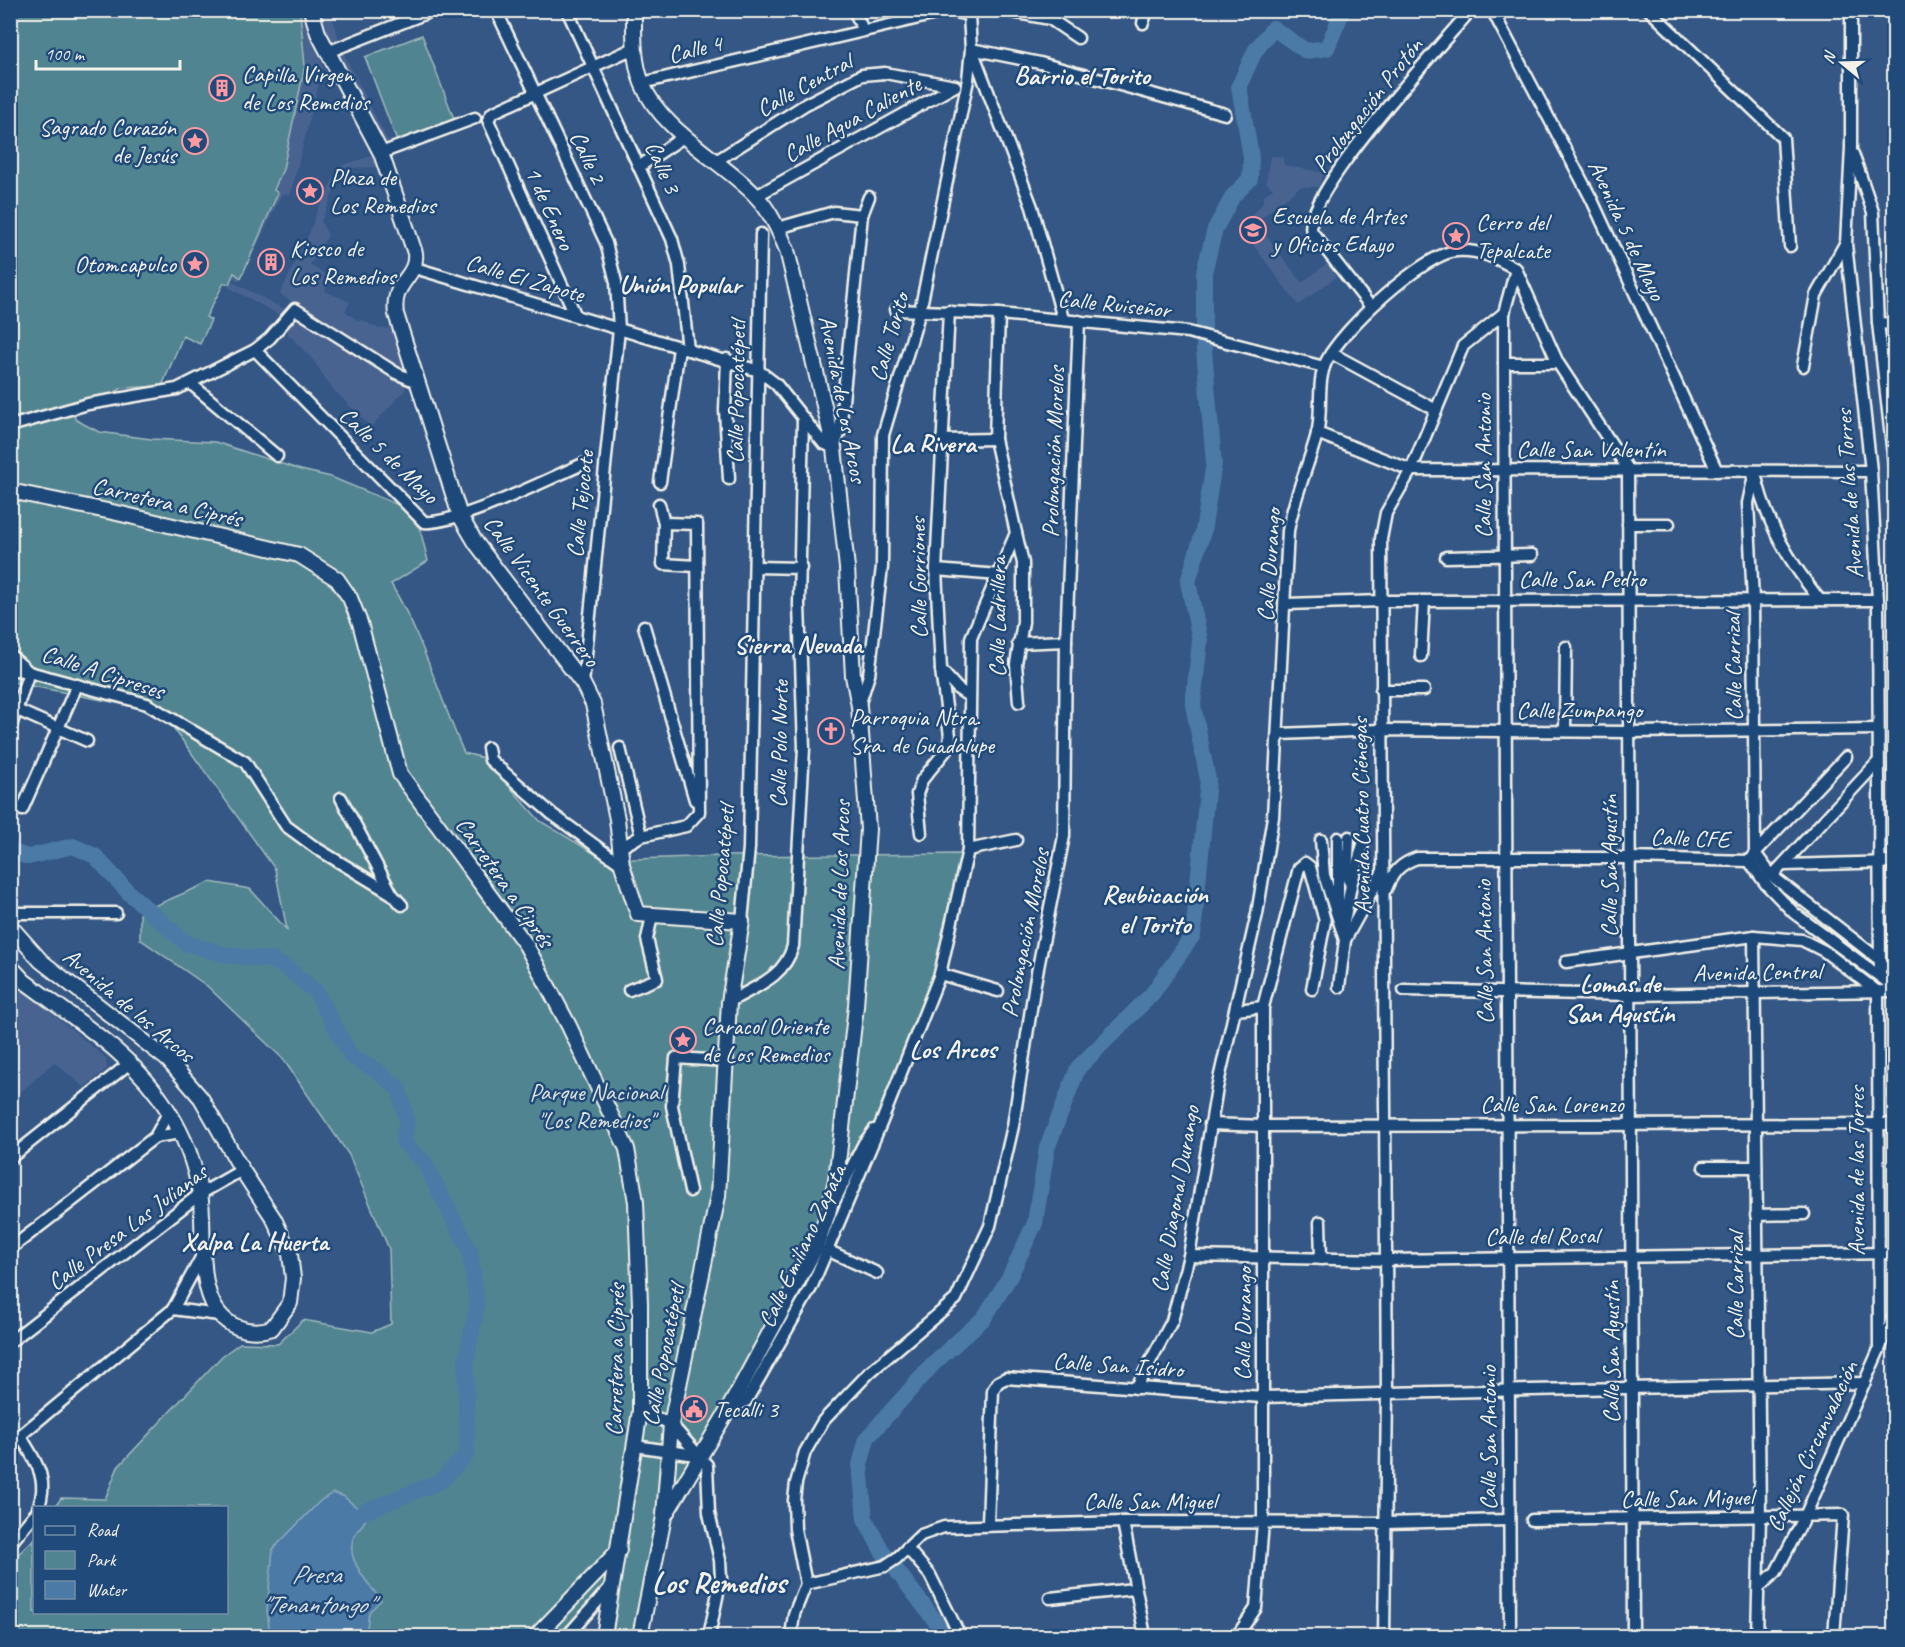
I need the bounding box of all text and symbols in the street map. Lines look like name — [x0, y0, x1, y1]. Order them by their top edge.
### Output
street label: Calle 4 — [665, 27, 727, 70]
street label: Prolongación Protón — [1305, 30, 1430, 179]
scale bar — [36, 33, 180, 71]
north arrow — [1812, 33, 1872, 93]
text: 100 m — [45, 43, 86, 65]
street label: Calle Central — [751, 45, 861, 124]
text: N — [1818, 48, 1841, 66]
place label: Capilla Virgen de Los Remedios — [242, 59, 371, 117]
district label: Barrio el Torito — [1014, 59, 1152, 92]
street label: Calle Agua Caliente — [778, 68, 928, 169]
building icon: Capilla Virgen de Los Remedios — [207, 73, 237, 103]
place label: Sagrado Corazón de Jesús — [39, 112, 179, 170]
place icon: Sagrado Corazón de Jesús — [180, 126, 210, 156]
street label: Calle 2 — [563, 126, 614, 190]
street label: Calle 3 — [638, 136, 689, 200]
street label: Avenida 5 de Mayo — [1581, 155, 1673, 306]
place label: Plaza de Los Remedios — [330, 162, 438, 220]
street label: 1 de Enero — [518, 162, 582, 256]
place icon: Plaza de Los Remedios — [295, 176, 325, 206]
place label: Escuela de Artes y Oficios Edayo — [1270, 201, 1408, 259]
place label: Cerro del Tepalcate — [1476, 207, 1552, 265]
school or university icon: Escuela de Artes y Oficios Edayo — [1238, 215, 1268, 245]
place icon: Cerro del Tepalcate — [1441, 221, 1471, 251]
place label: Kiosco de Los Remedios — [290, 233, 398, 291]
building icon: Kiosco de Los Remedios — [256, 247, 286, 277]
street label: Calle El Zapote — [462, 247, 590, 310]
place label: Otomcapulco — [75, 249, 178, 279]
place icon: Otomcapulco — [180, 249, 210, 279]
district label: Unión Popular — [619, 268, 744, 301]
street label: Calle Ruiseñor — [1056, 283, 1174, 325]
street label: Calle Torito — [862, 287, 917, 385]
street label: Avenida de Los Arcos — [812, 313, 874, 487]
street label: Calle Popocatépetl — [720, 316, 752, 464]
street label: Prolongación Morelos — [1035, 363, 1071, 538]
street label: Calle San Antonio — [1468, 392, 1498, 538]
street label: Calle 5 de Mayo — [333, 400, 446, 511]
street label: Avenida de las Torres — [1828, 407, 1870, 580]
district label: La Rivera — [890, 427, 978, 460]
street label: Calle San Valentín — [1516, 434, 1667, 464]
street label: Calle Tejocote — [559, 447, 601, 559]
street label: Carretera a Ciprés — [89, 470, 247, 534]
street label: Calle Durango — [1250, 505, 1288, 623]
street label: Calle Vicente Guerrero — [477, 510, 608, 674]
street label: Calle Gorriones — [902, 515, 934, 639]
street label: Calle Ladrillera — [982, 555, 1012, 677]
street label: Calle San Pedro — [1518, 564, 1648, 594]
street label: Calle Carrizal — [1717, 609, 1749, 721]
district label: Sierra Nevada — [734, 628, 864, 661]
street label: Calle A Cipreses — [38, 638, 171, 707]
street label: Calle Polo Norte — [763, 678, 795, 808]
street label: Calle Zumpango — [1516, 695, 1644, 725]
place label: Parroquia Ntra. Sra. de Guadalupe — [850, 702, 996, 760]
street label: Avenida Cuatro Ciénegas — [1344, 715, 1378, 915]
church icon: Parroquia Ntra. Sra. de Guadalupe — [816, 716, 846, 746]
street label: Calle San Agustín — [1594, 794, 1624, 937]
street label: Avenida de Los Arcos — [821, 798, 857, 970]
street label: Calle Popocatépetl — [699, 799, 742, 949]
street label: Carretera a Ciprés — [449, 811, 563, 955]
street label: Calle CFE — [1650, 822, 1733, 854]
street label: Prolongación Morelos — [994, 844, 1057, 1020]
district label: Reubicación el Torito — [1102, 878, 1209, 941]
street label: Calle San Antonio — [1468, 878, 1500, 1024]
street label: Avenida de los Arcos — [57, 941, 203, 1070]
street label: Avenida Central — [1693, 956, 1825, 988]
district label: Lomas de San Agustín — [1565, 967, 1676, 1030]
place label: Caracol Oriente de Los Remedios — [702, 1011, 831, 1069]
place icon: Caracol Oriente de Los Remedios — [668, 1025, 698, 1055]
district label: Los Arcos — [910, 1033, 999, 1066]
park label: Parque Nacional "Los Remedios" — [530, 1077, 666, 1135]
street label: Avenida de las Torres — [1841, 1084, 1871, 1256]
street label: Calle San Lorenzo — [1480, 1089, 1625, 1119]
street label: Calle Diagonal Durango — [1144, 1102, 1206, 1295]
street label: Calle Presa Las Julianas — [41, 1156, 214, 1297]
street label: Calle Emiliano Zapata — [751, 1158, 854, 1332]
street label: Calle del Rosal — [1485, 1220, 1603, 1252]
district label: Xalpa La Huerta — [182, 1225, 331, 1258]
street label: Calle Carrizal — [1720, 1228, 1750, 1340]
street label: Calle Durango — [1227, 1265, 1259, 1381]
street label: Calle Popocatépetl — [635, 1278, 692, 1428]
street label: Calle San Agustín — [1596, 1280, 1626, 1423]
street label: Carretera a Ciprés — [599, 1281, 631, 1436]
street label: Calle San Isidro — [1052, 1345, 1187, 1385]
street label: Callejón Circunvalación — [1759, 1355, 1865, 1536]
street label: Calle San Antonio — [1473, 1364, 1503, 1510]
public building icon: Tecalli 3 — [679, 1394, 709, 1424]
place label: Tecalli 3 — [714, 1394, 780, 1424]
street label: Calle San Miguel — [1620, 1482, 1758, 1514]
street label: Calle San Miguel — [1084, 1486, 1220, 1516]
legend — [33, 1506, 228, 1614]
text: Road — [87, 1519, 120, 1541]
text: Park — [87, 1549, 117, 1571]
water label: Presa "Tenantongo" — [260, 1558, 381, 1621]
district label: Los Remedios — [652, 1564, 790, 1602]
text: Water — [87, 1579, 128, 1601]

